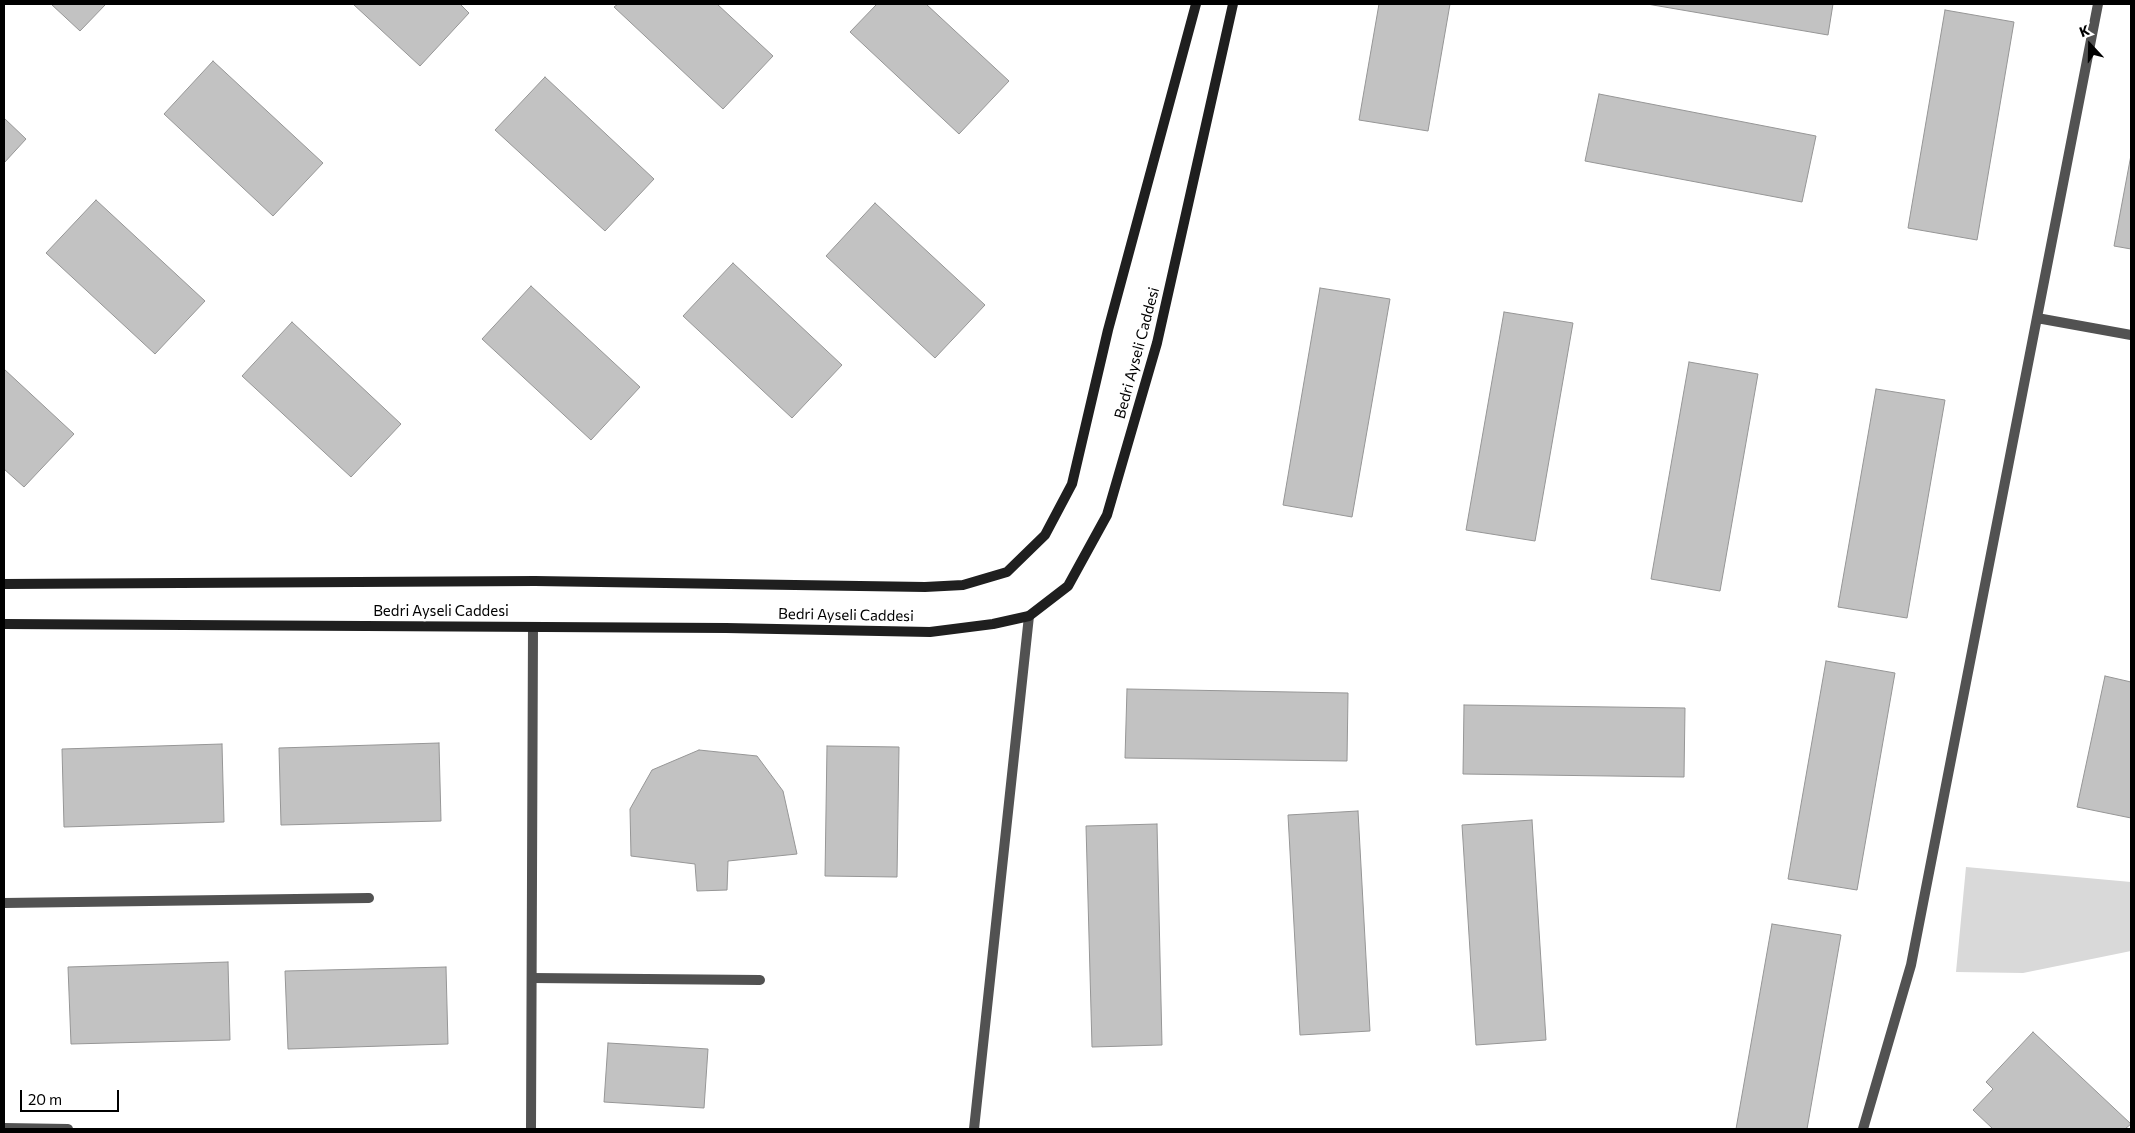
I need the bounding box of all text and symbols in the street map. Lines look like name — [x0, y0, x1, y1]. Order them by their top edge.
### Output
north arrow — [2065, 20, 2115, 70]
text: K — [2077, 21, 2092, 40]
street label: Bedri Ayseli Caddesi — [1111, 285, 1163, 421]
street label: Bedri Ayseli Caddesi — [373, 602, 509, 620]
street label: Bedri Ayseli Caddesi — [778, 605, 914, 625]
scale bar — [22, 1080, 121, 1112]
text: 20 m — [28, 1090, 62, 1108]

